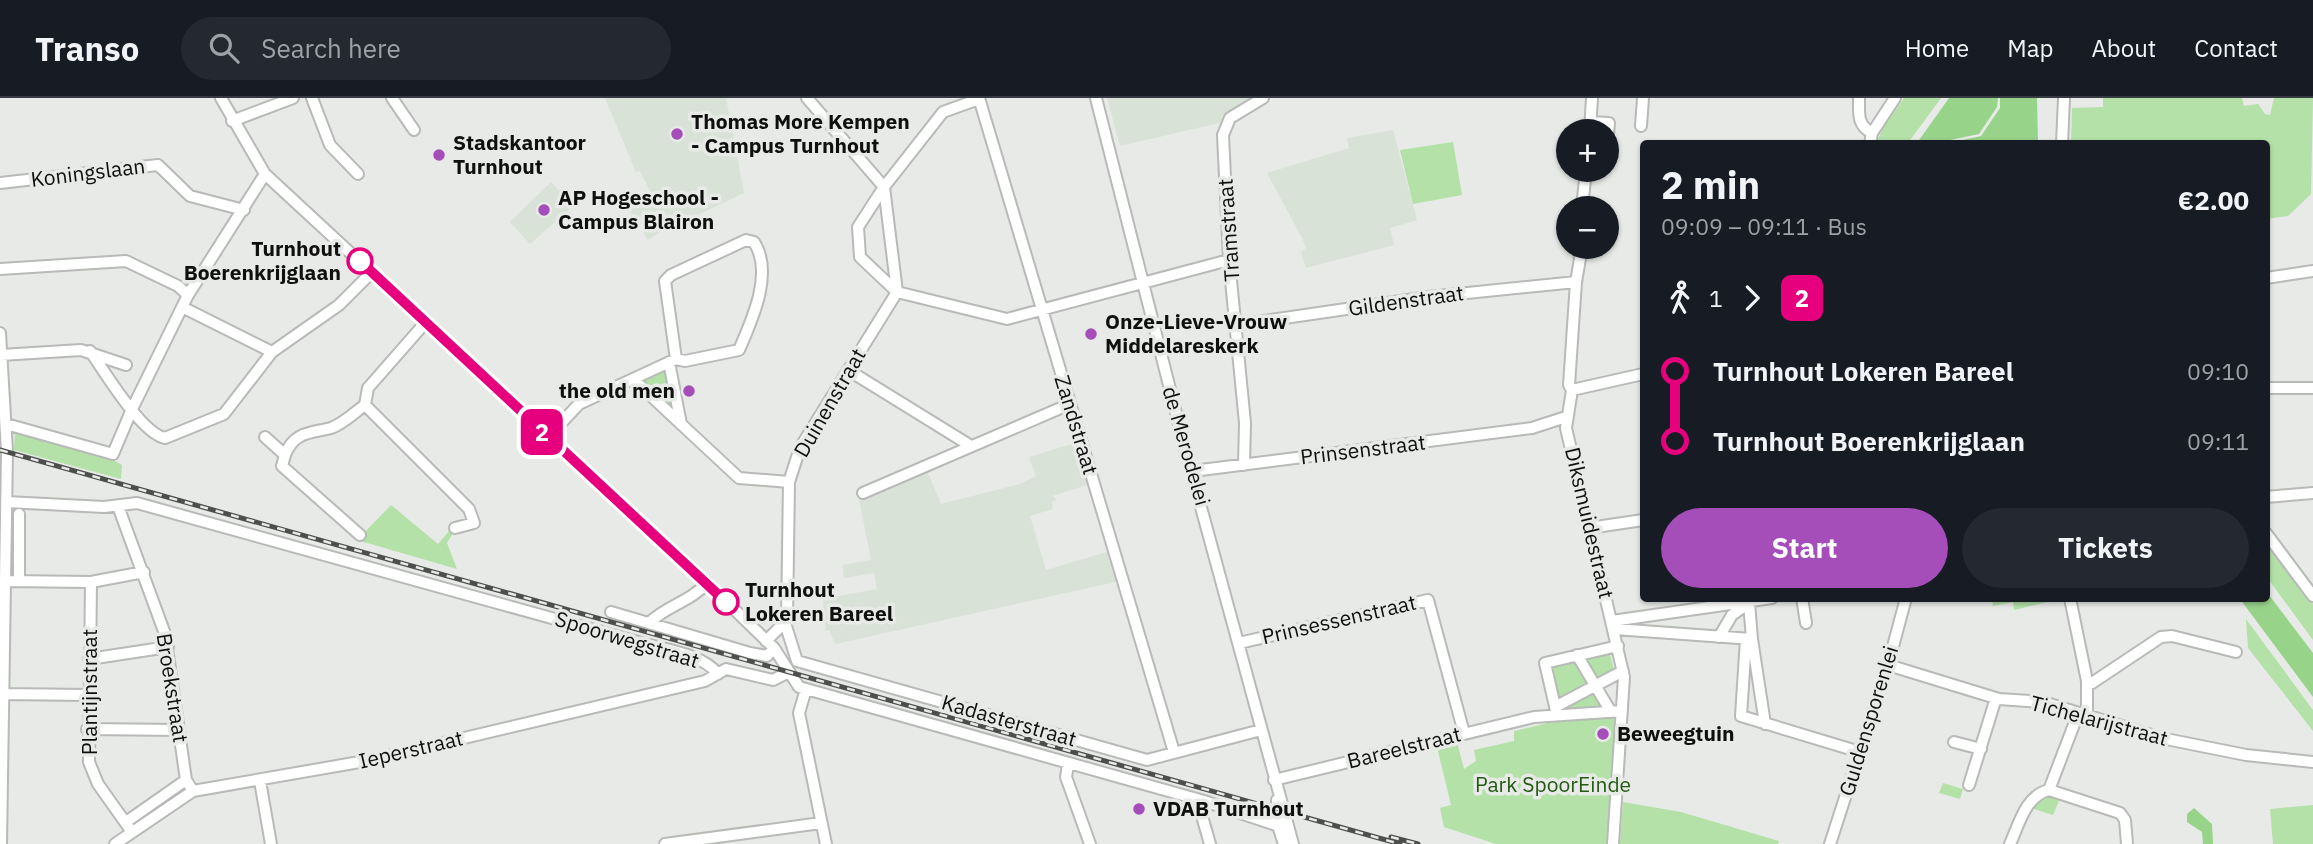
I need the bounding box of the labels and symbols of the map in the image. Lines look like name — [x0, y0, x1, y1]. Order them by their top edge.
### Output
place label: Thomas More Kempen - Campus Turnhout — [691, 107, 910, 159]
marker: Thomas More Kempen - Campus Turnhout — [669, 126, 685, 142]
place label: Stadskantoor Turnhout — [453, 128, 587, 180]
marker: Stadskantoor Turnhout — [431, 147, 447, 163]
street label: Koningslaan — [29, 151, 147, 193]
street label: Tramstraat — [1210, 178, 1246, 282]
place label: AP Hogeschool - Campus Blairon — [558, 183, 719, 235]
marker: AP Hogeschool - Campus Blairon — [536, 202, 552, 218]
place label: Turnhout Boerenkrijglaan — [184, 234, 341, 286]
marker: Turnhout Boerenkrijglaan — [347, 248, 373, 274]
street label: Gildenstraat — [1346, 278, 1465, 322]
place label: Onze-Lieve-Vrouw Middelareskerk — [1105, 307, 1287, 359]
marker: Onze-Lieve-Vrouw Middelareskerk — [1083, 326, 1099, 342]
street label: Duinenstraat — [787, 343, 872, 462]
street label: Zandstraat — [1049, 372, 1105, 478]
place label: the old men — [559, 376, 675, 404]
marker: the old men — [681, 383, 697, 399]
street label: de Merodelei — [1157, 383, 1217, 509]
line badge: 2 — [519, 409, 565, 455]
street label: Prinsenstraat — [1299, 427, 1427, 471]
street label: Diksmuidestraat — [1559, 444, 1621, 601]
place label: Turnhout Lokeren Bareel — [745, 575, 893, 627]
street label: Prinsessenstraat — [1259, 588, 1419, 650]
marker: Turnhout Lokeren Bareel — [713, 589, 739, 615]
street label: Spoorwegstraat — [552, 604, 703, 674]
street label: Plantijnstraat — [75, 629, 103, 755]
street label: Broekstraat — [151, 631, 195, 745]
street label: Guldensporenlei — [1832, 642, 1904, 799]
street label: Kadasterstraat — [939, 687, 1080, 753]
street label: Tichelarijstraat — [2027, 688, 2171, 752]
street label: Bareelstraat — [1344, 719, 1464, 775]
place label: Beweegtuin — [1617, 719, 1734, 747]
street label: Ieperstraat — [356, 723, 466, 775]
marker: Beweegtuin — [1595, 726, 1611, 742]
park label: Park SpoorEinde — [1475, 770, 1631, 798]
place label: VDAB Turnhout — [1153, 794, 1304, 822]
marker: VDAB Turnhout — [1131, 801, 1147, 817]

